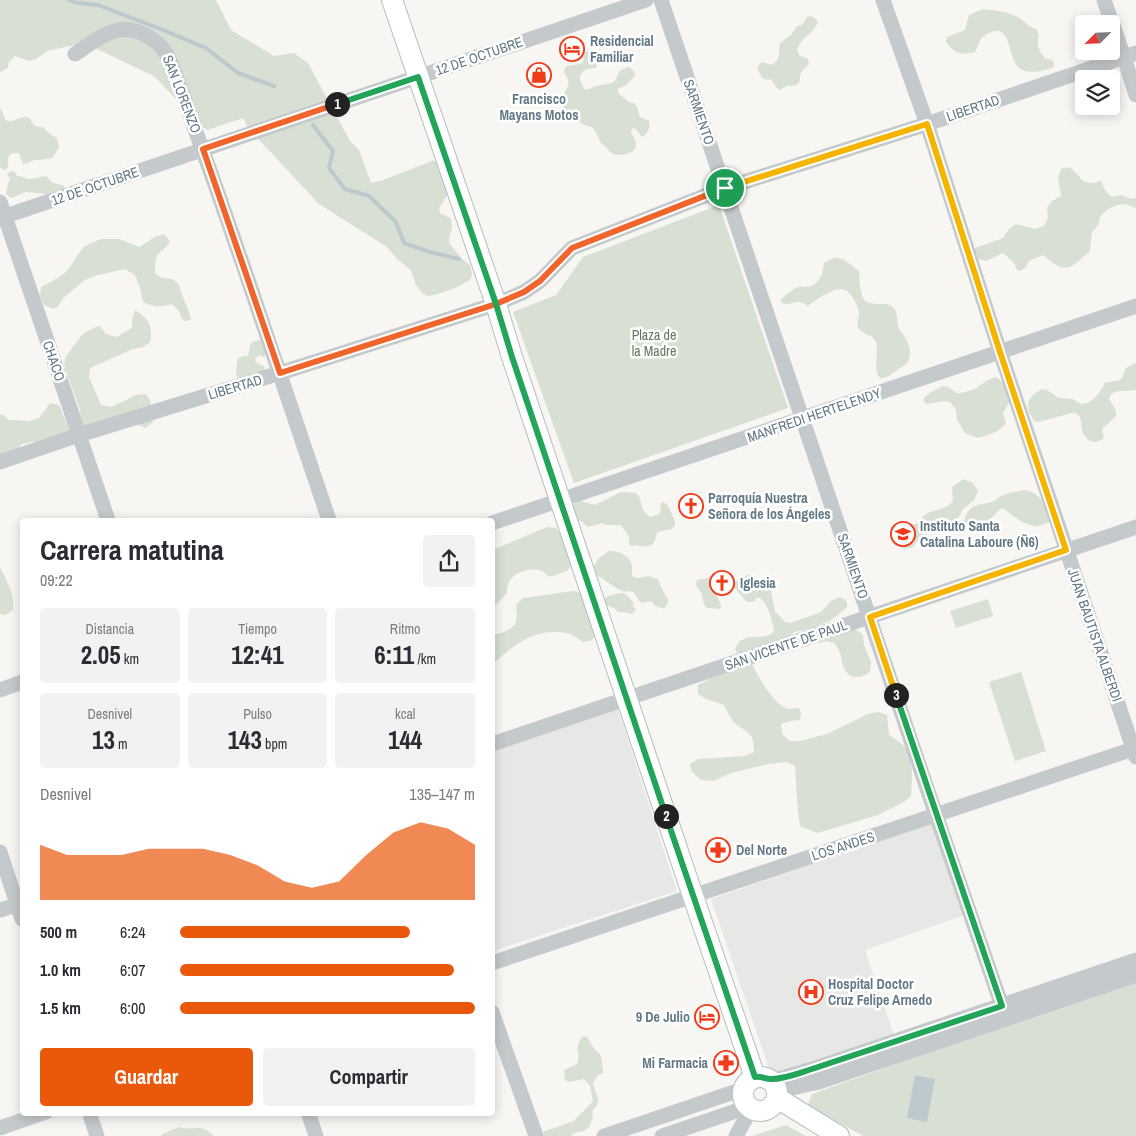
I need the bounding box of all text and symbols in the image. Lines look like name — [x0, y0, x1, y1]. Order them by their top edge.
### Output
north arrow — [1075, 15, 1120, 60]
map controls — [1075, 15, 1120, 115]
place label: Residencial Familiar — [590, 32, 654, 66]
street label: 12 DE OCTUBRE — [433, 33, 525, 79]
hotel icon: Residencial Familiar — [559, 36, 585, 62]
street label: SAN LORENZO — [159, 52, 205, 136]
shop icon: Francisco Mayans Motos — [526, 62, 552, 88]
button: layers — [1075, 70, 1120, 115]
street label: SARMIENTO — [679, 77, 719, 147]
place label: Francisco Mayans Motos — [499, 90, 579, 124]
street label: LIBERTAD — [944, 91, 1002, 125]
pin: 1 — [324, 92, 350, 116]
text: 1 — [334, 95, 341, 113]
street label: 12 DE OCTUBRE — [49, 163, 141, 209]
pin — [704, 167, 746, 209]
icon: arrive — [711, 174, 739, 202]
park label: Plaza de la Madre — [632, 326, 676, 360]
street label: CHACO — [39, 338, 69, 384]
street label: LIBERTAD — [206, 370, 264, 404]
street label: MANFREDI HERTELENDY — [745, 384, 883, 446]
place label: Parroquía Nuestra Señora de los Ángeles — [708, 489, 831, 523]
church icon: Parroquía Nuestra Señora de los Ángeles — [678, 493, 704, 519]
place label: Instituto Santa Catalina Laboure (Ñ6) — [920, 517, 1039, 551]
school or university icon: Instituto Santa Catalina Laboure (Ñ6) — [890, 521, 916, 547]
text: Carrera matutina — [40, 531, 224, 569]
street label: SARMIENTO — [833, 531, 873, 601]
button: share — [423, 535, 475, 587]
street label: JUAN BAUTISTA ALBERDI — [1064, 566, 1126, 704]
text: 09:22 — [40, 569, 73, 591]
church icon: Iglesia — [709, 570, 735, 596]
place label: Iglesia — [740, 574, 776, 592]
street label: SAN VICENTE DE PAUL — [723, 615, 850, 674]
text: Distancia — [86, 620, 134, 638]
text: Tiempo — [238, 620, 277, 638]
text: Ritmo — [390, 620, 420, 638]
text: 2.05 — [81, 638, 121, 672]
text: 12:41 — [231, 638, 284, 672]
text: 6:11 — [374, 638, 414, 672]
text: km — [121, 650, 139, 668]
text: /km — [414, 650, 436, 668]
pin: 3 — [884, 682, 908, 708]
text: 3 — [893, 686, 900, 704]
text: Desnivel — [87, 705, 132, 723]
text: Pulso — [243, 705, 272, 723]
text: kcal — [395, 705, 415, 723]
text: 13 — [92, 723, 115, 757]
text: 143 — [228, 723, 262, 757]
text: 144 — [388, 723, 422, 757]
text: m — [115, 735, 128, 753]
text: bpm — [262, 735, 287, 753]
text: Desnivel — [40, 783, 91, 805]
text: 135–147 m — [409, 783, 475, 805]
pin: 2 — [654, 804, 678, 828]
text: 2 — [663, 807, 670, 825]
street label: LOS ANDES — [809, 827, 877, 865]
pharmacy icon: Del Norte — [705, 837, 731, 863]
place label: Del Norte — [736, 841, 787, 859]
text: 500 m — [40, 921, 77, 943]
text: 6:24 — [120, 921, 146, 943]
text: 1.0 km — [40, 959, 81, 981]
text: 6:07 — [120, 959, 146, 981]
place label: Hospital Doctor Cruz Felipe Arnedo — [828, 975, 932, 1009]
hospital icon: Hospital Doctor Cruz Felipe Arnedo — [798, 979, 824, 1005]
text: 1.5 km — [40, 997, 81, 1019]
text: 6:00 — [120, 997, 146, 1019]
hotel icon: 9 De Julio — [694, 1004, 720, 1030]
place label: 9 De Julio — [636, 1008, 690, 1026]
button: Guardar — [40, 1048, 253, 1106]
button: Compartir — [263, 1048, 475, 1106]
pharmacy icon: Mi Farmacia — [713, 1050, 739, 1076]
place label: Mi Farmacia — [642, 1054, 709, 1072]

